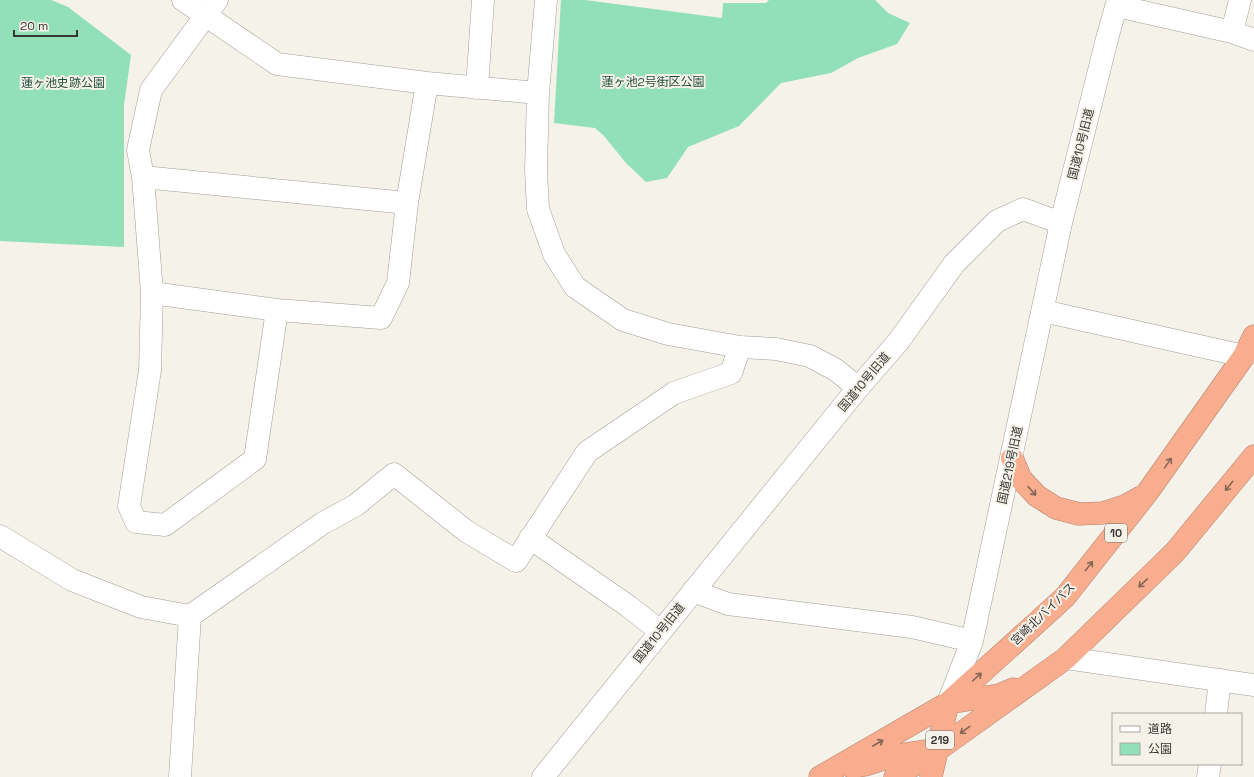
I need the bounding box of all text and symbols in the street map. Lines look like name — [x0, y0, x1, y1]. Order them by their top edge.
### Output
scale bar — [14, 12, 77, 38]
text: 20 m — [20, 18, 48, 34]
park label: 蓮ヶ池2号街区公園 — [601, 74, 705, 90]
park label: 蓮ヶ池史跡公園 — [21, 75, 105, 91]
street label: 国道10号旧道 — [1064, 107, 1098, 181]
street label: 国道10号旧道 — [835, 349, 893, 415]
street label: 国道219号旧道 — [994, 424, 1026, 506]
one-way arrow — [1164, 458, 1172, 469]
one-way arrow — [1225, 481, 1234, 492]
one-way arrow — [1027, 486, 1036, 496]
road number: 10 — [1105, 524, 1127, 542]
one-way arrow — [1085, 561, 1093, 572]
one-way arrow — [1138, 578, 1148, 588]
street label: 宮崎北バイパス — [1007, 579, 1079, 649]
street label: 国道10号旧道 — [630, 600, 688, 666]
one-way arrow — [972, 672, 982, 682]
legend — [1112, 713, 1242, 765]
text: 道路 — [1148, 721, 1172, 737]
one-way arrow — [960, 726, 971, 734]
road number: 219 — [926, 731, 954, 749]
one-way arrow — [872, 739, 884, 747]
text: 公園 — [1148, 741, 1172, 757]

